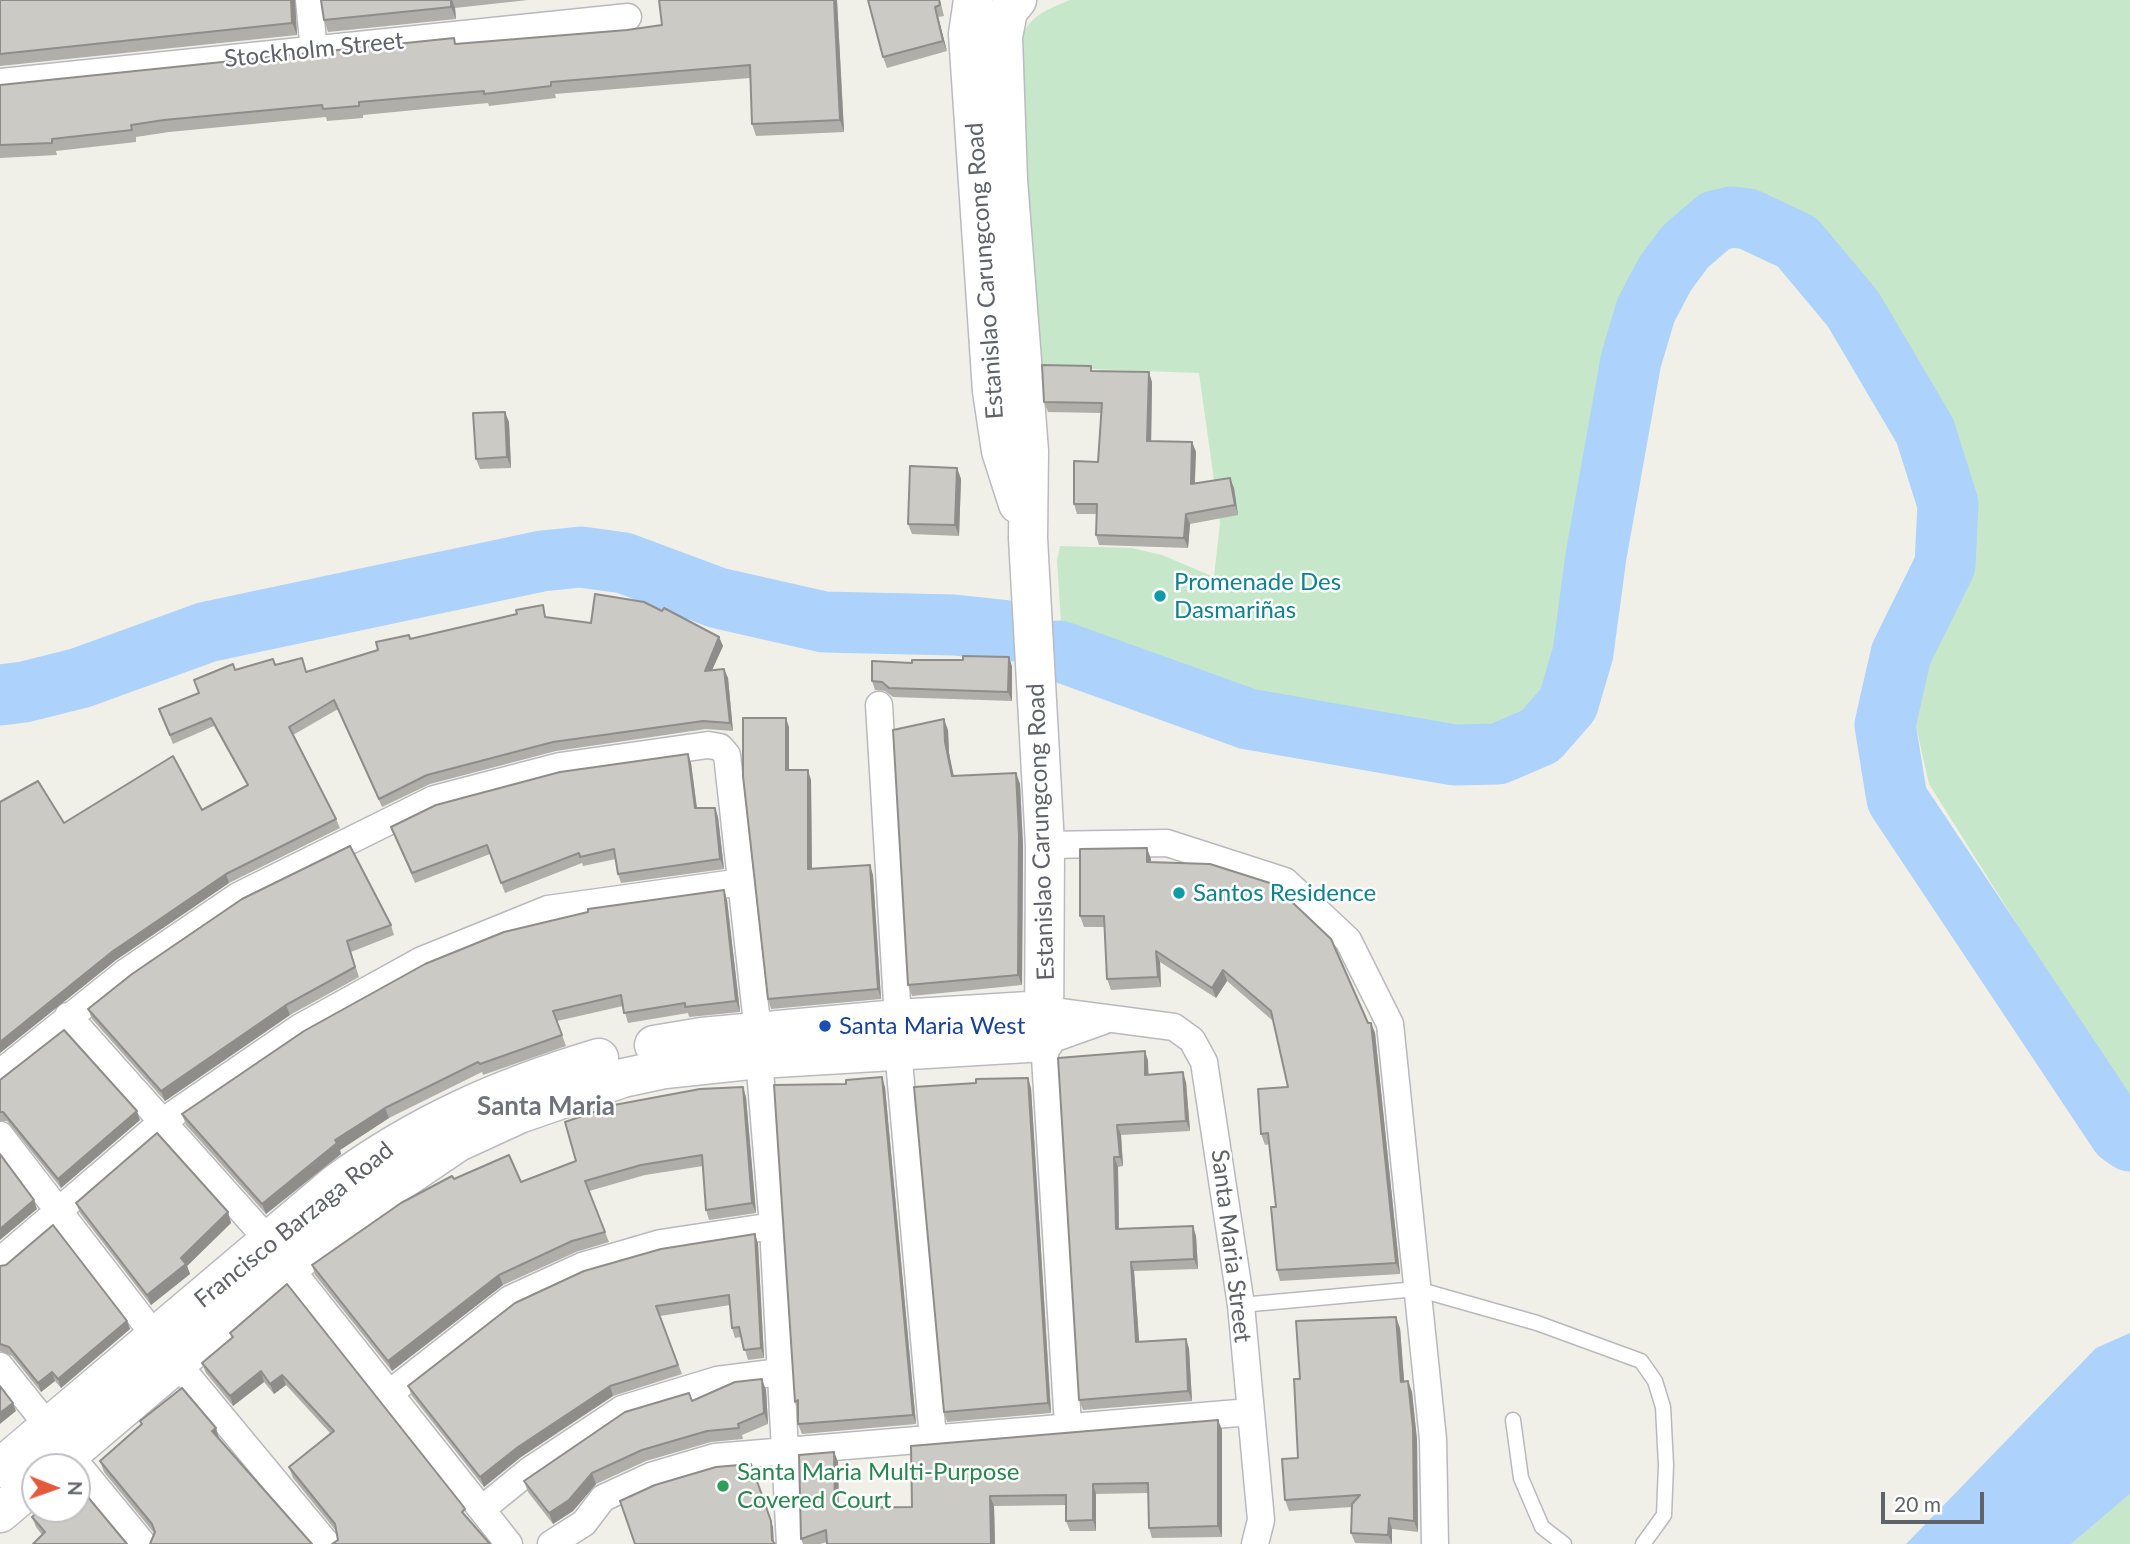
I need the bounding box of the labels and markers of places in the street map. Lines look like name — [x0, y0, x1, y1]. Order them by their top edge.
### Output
place label: Promenade Des Dasmariñas — [1174, 568, 1341, 624]
marker: Promenade Des Dasmariñas — [1152, 588, 1168, 604]
place label: Santos Residence — [1193, 879, 1376, 907]
marker: Santos Residence — [1171, 885, 1187, 901]
place label: Santa Maria West — [839, 1012, 1025, 1040]
marker: Santa Maria West — [817, 1018, 833, 1034]
place label: Santa Maria Multi-Purpose Covered Court — [737, 1458, 1019, 1514]
marker: Santa Maria Multi-Purpose Covered Court — [715, 1478, 731, 1494]

